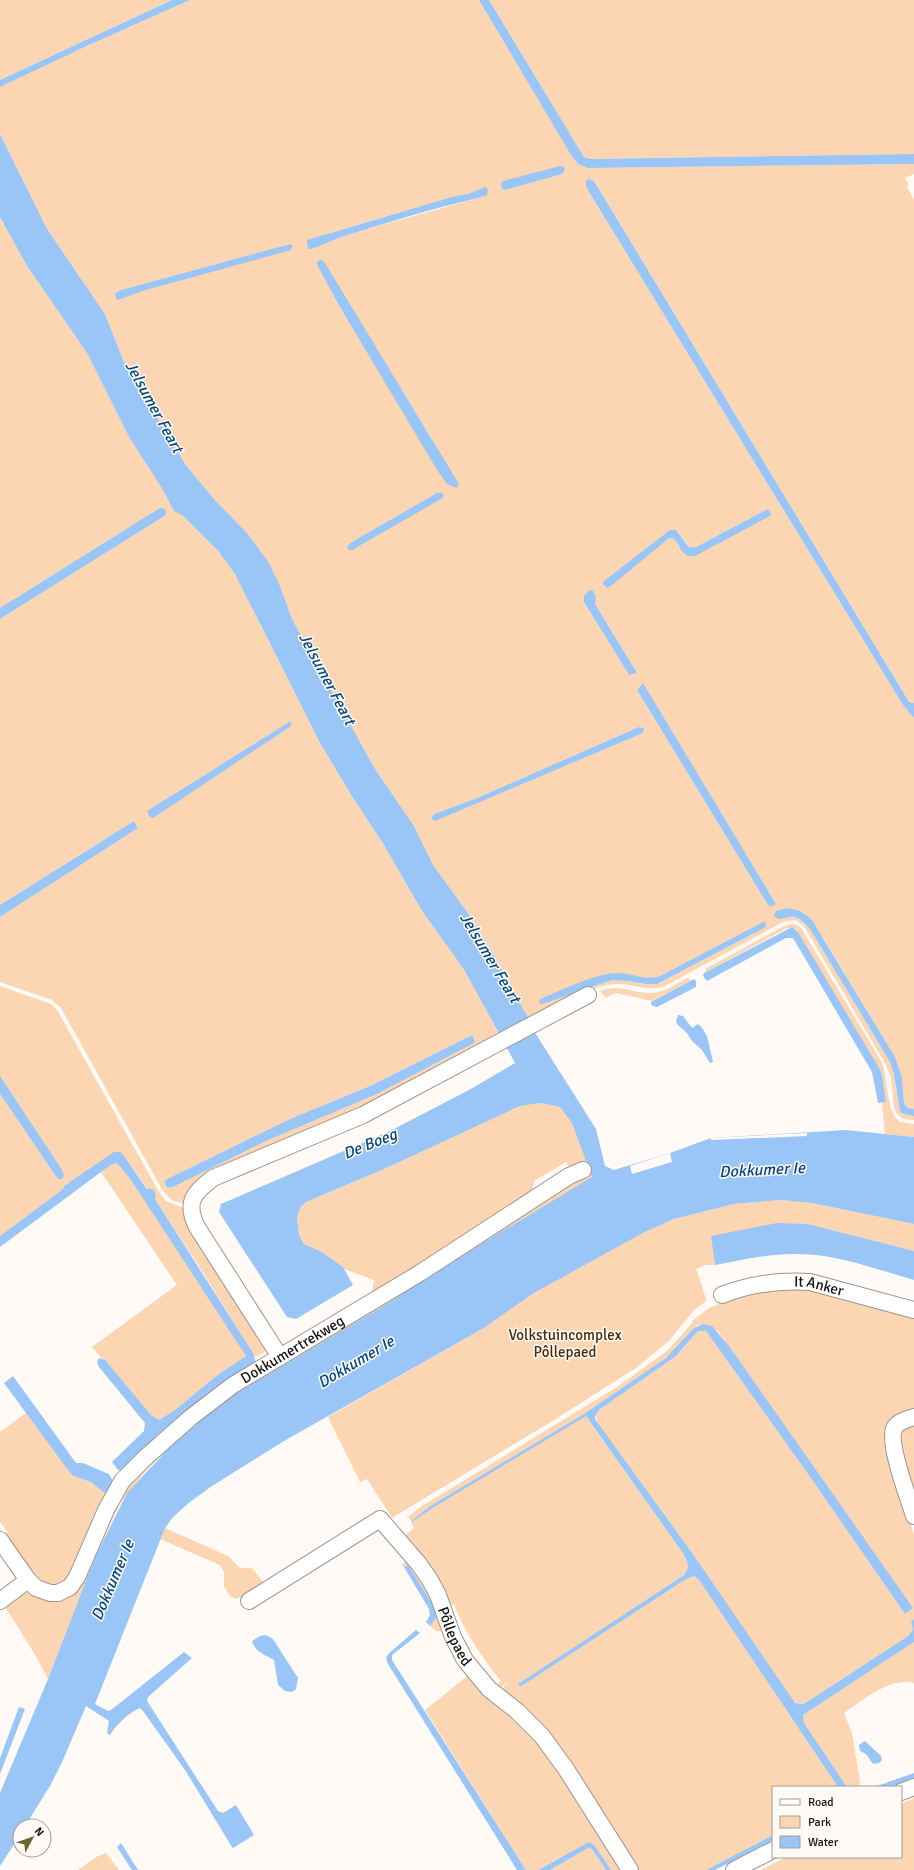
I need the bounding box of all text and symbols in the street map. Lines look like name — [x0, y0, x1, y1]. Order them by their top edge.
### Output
water label: Jelsumer Feart — [121, 358, 189, 458]
water label: Jelsumer Feart — [294, 629, 361, 731]
water label: Jelsumer Feart — [455, 909, 526, 1009]
water label: De Boeg — [340, 1124, 401, 1164]
water label: Dokkumer Ie — [718, 1158, 806, 1182]
street label: It Anker — [794, 1272, 846, 1300]
street label: Dokkumertrekweg — [237, 1311, 348, 1387]
park label: Volkstuincomplex Pôllepaed — [508, 1326, 622, 1361]
water label: Dokkumer Ie — [314, 1331, 399, 1393]
water label: Dokkumer Ie — [87, 1536, 139, 1624]
street label: Pôllepaed — [434, 1604, 475, 1670]
legend — [772, 1786, 902, 1858]
text: Road — [808, 1795, 834, 1810]
text: Park — [808, 1815, 831, 1830]
north arrow — [12, 1818, 52, 1858]
text: N — [32, 1825, 47, 1839]
text: Water — [808, 1835, 839, 1850]

